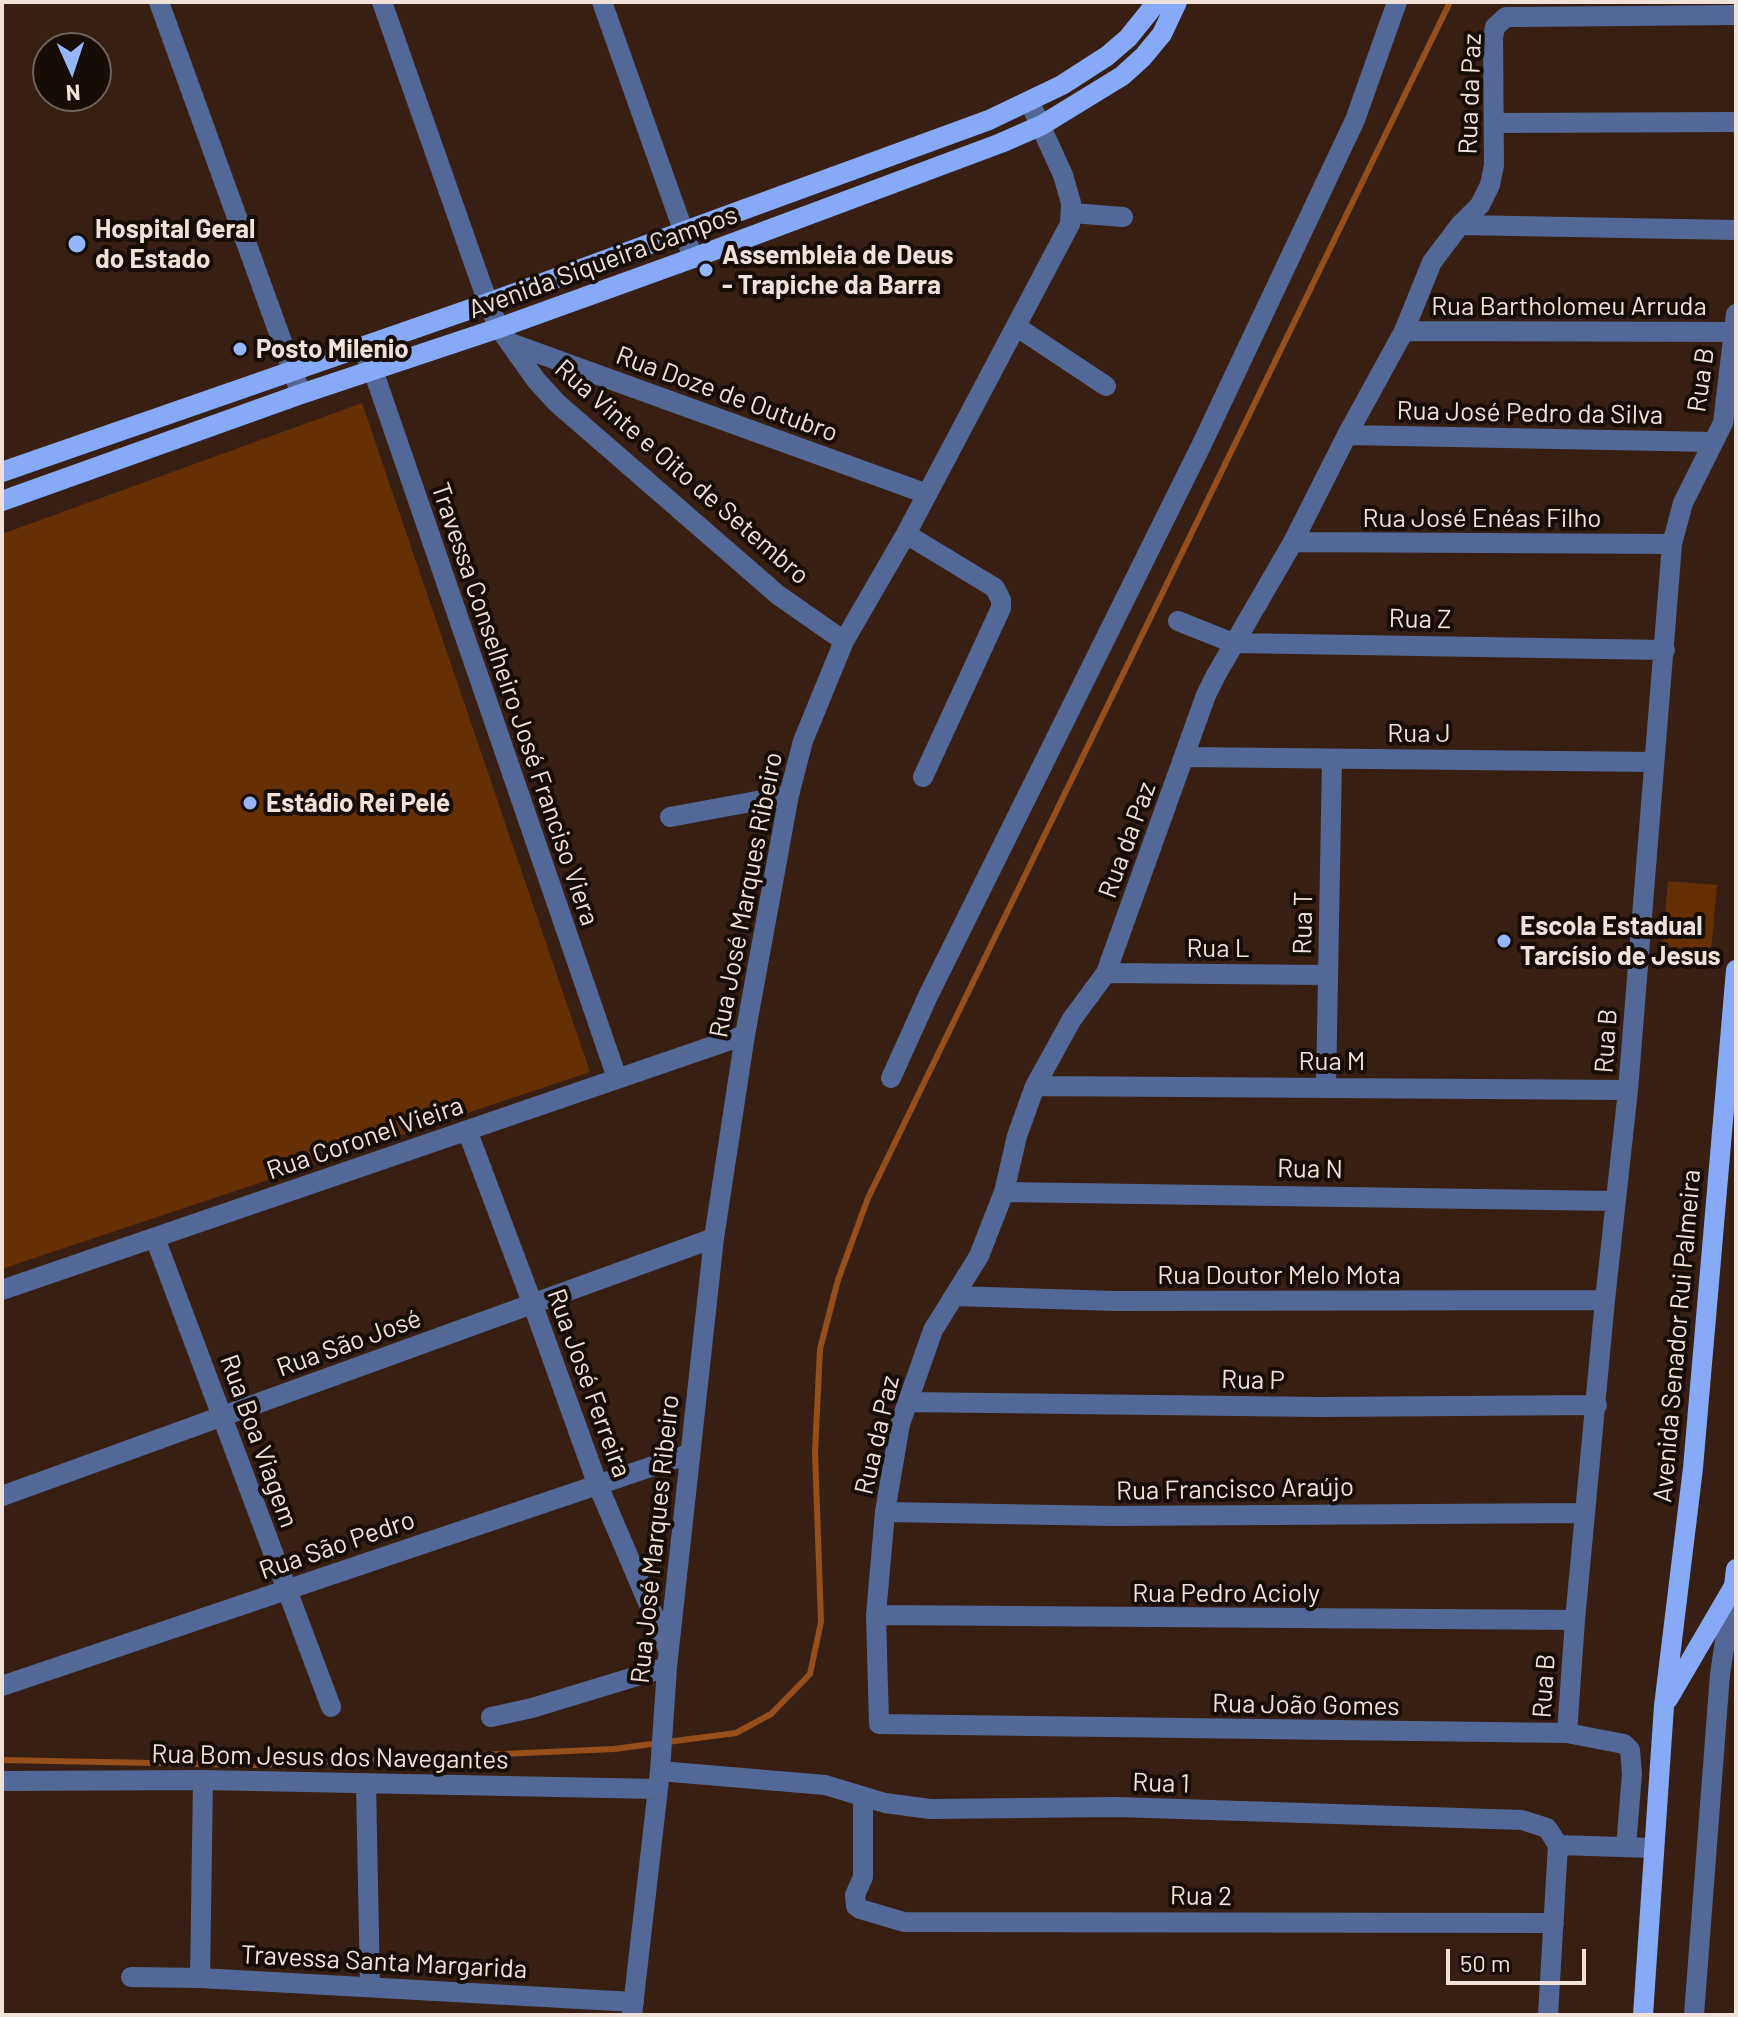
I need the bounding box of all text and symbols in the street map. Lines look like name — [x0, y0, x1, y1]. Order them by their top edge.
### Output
north arrow — [32, 32, 112, 112]
street label: Rua da Paz — [1452, 33, 1488, 155]
text: N — [65, 81, 81, 107]
street label: Avenida Siqueira Campos — [464, 199, 742, 325]
place label: Hospital Geral do Estado — [95, 213, 255, 274]
marker: Hospital Geral do Estado — [66, 233, 88, 255]
place label: Assembleia de Deus - Trapiche da Barra — [722, 239, 954, 300]
marker: Assembleia de Deus - Trapiche da Barra — [697, 261, 715, 279]
street label: Rua Bartholomeu Arruda — [1431, 290, 1707, 322]
place label: Posto Milenio — [256, 333, 409, 365]
street label: Rua Doze de Outubro — [612, 339, 842, 449]
marker: Posto Milenio — [231, 340, 249, 358]
street label: Rua B — [1681, 346, 1721, 414]
street label: Rua Vinte e Oito de Setembro — [548, 353, 816, 591]
street label: Rua José Pedro da Silva — [1396, 395, 1664, 431]
street label: Travessa Conselheiro José Franciso Viera — [424, 479, 606, 929]
street label: Rua José Enéas Filho — [1363, 502, 1601, 534]
street label: Rua Z — [1388, 603, 1452, 635]
street label: Rua J — [1387, 717, 1451, 749]
street label: Rua José Marques Ribeiro — [703, 750, 789, 1040]
street label: Rua da Paz — [1092, 778, 1162, 902]
place label: Estádio Rei Pelé — [266, 787, 450, 819]
marker: Estádio Rei Pelé — [241, 794, 259, 812]
street label: Rua T — [1287, 891, 1319, 955]
place label: Escola Estadual Tarcísio de Jesus — [1520, 910, 1721, 972]
street label: Rua L — [1186, 932, 1250, 964]
marker: Escola Estadual Tarcísio de Jesus — [1495, 932, 1513, 950]
street label: Rua B — [1588, 1008, 1624, 1074]
street label: Rua M — [1299, 1045, 1365, 1077]
street label: Rua Coronel Vieira — [263, 1090, 467, 1186]
street label: Rua N — [1277, 1153, 1343, 1185]
street label: Avenida Senador Rui Palmeira — [1647, 1168, 1707, 1504]
street label: Rua Doutor Melo Mota — [1157, 1259, 1401, 1291]
street label: Rua José Ferreira — [540, 1284, 638, 1482]
street label: Rua São José — [273, 1302, 425, 1384]
street label: Rua Boa Viagem — [213, 1350, 305, 1532]
street label: Rua P — [1221, 1364, 1285, 1396]
street label: Rua da Paz — [848, 1372, 906, 1498]
street label: Rua José Marques Ribeiro — [624, 1393, 686, 1685]
street label: Rua Francisco Araújo — [1116, 1471, 1354, 1507]
street label: Rua São Pedro — [255, 1504, 419, 1586]
street label: Rua Pedro Acioly — [1132, 1577, 1320, 1609]
street label: Rua B — [1526, 1653, 1562, 1719]
street label: Rua João Gomes — [1212, 1688, 1400, 1722]
street label: Rua Bom Jesus dos Navegantes — [151, 1738, 509, 1776]
street label: Rua 1 — [1132, 1766, 1190, 1800]
street label: Rua 2 — [1170, 1880, 1232, 1912]
scale bar — [1450, 1933, 1590, 1983]
street label: Travessa Santa Margarida — [240, 1939, 528, 1985]
text: 50 m — [1460, 1948, 1511, 1977]

